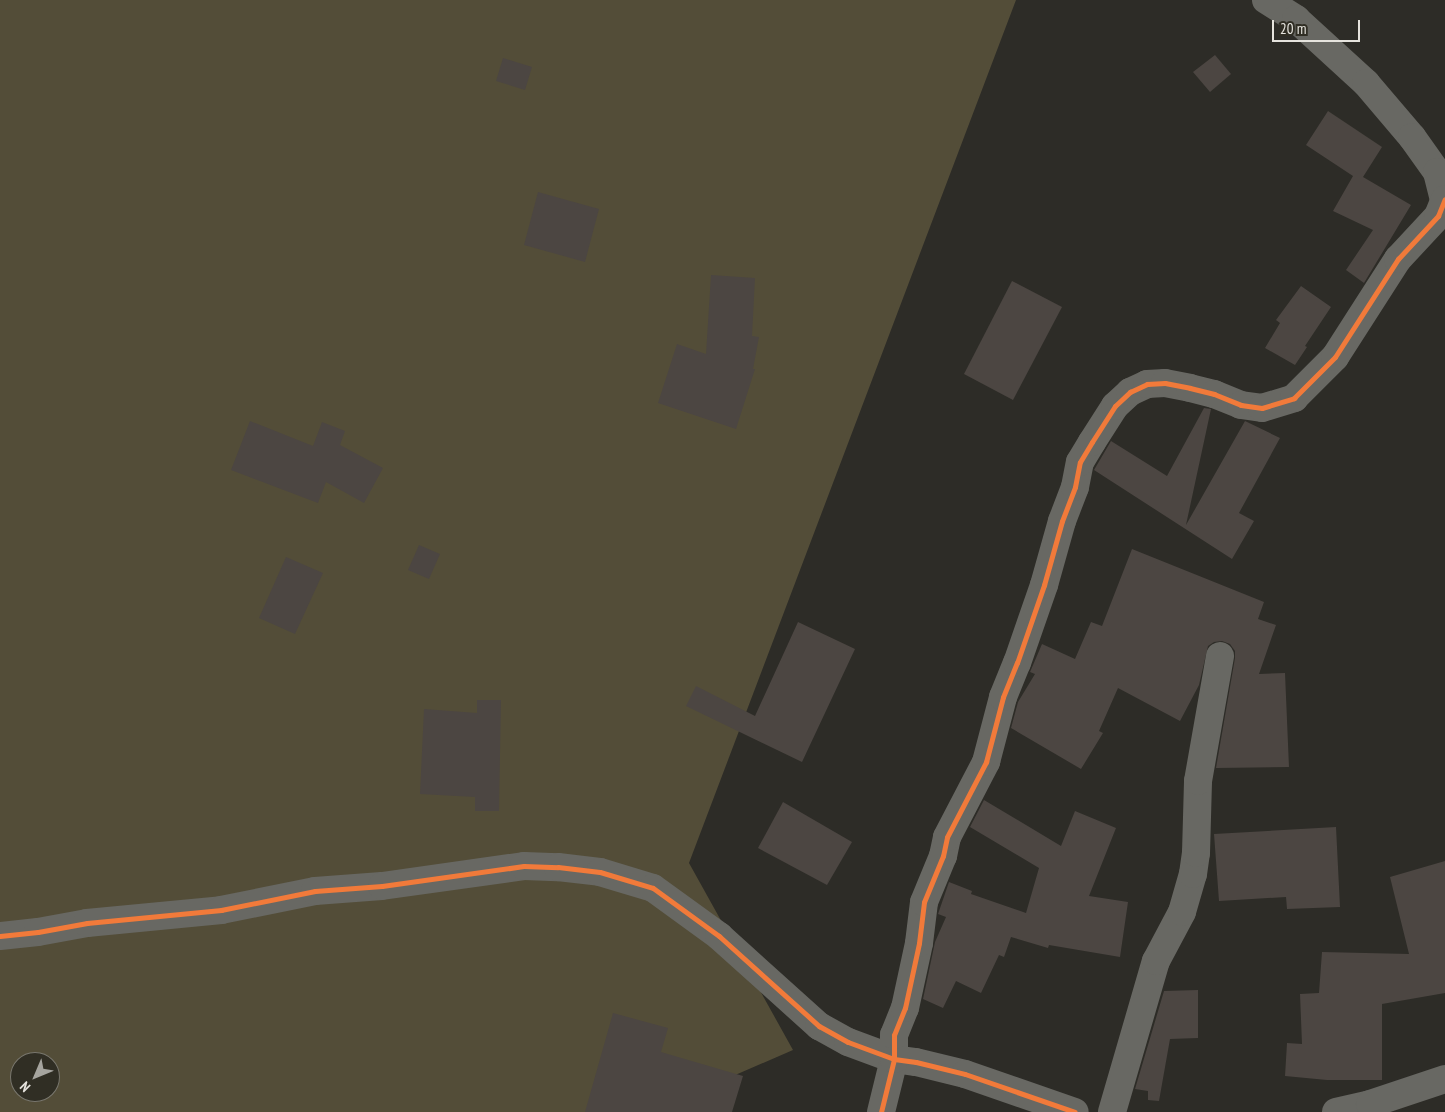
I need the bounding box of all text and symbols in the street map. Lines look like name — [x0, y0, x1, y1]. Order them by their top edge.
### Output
scale bar — [1275, 10, 1362, 42]
text: 20 m — [1280, 19, 1306, 38]
north arrow — [10, 1052, 60, 1102]
text: N — [16, 1078, 34, 1096]

